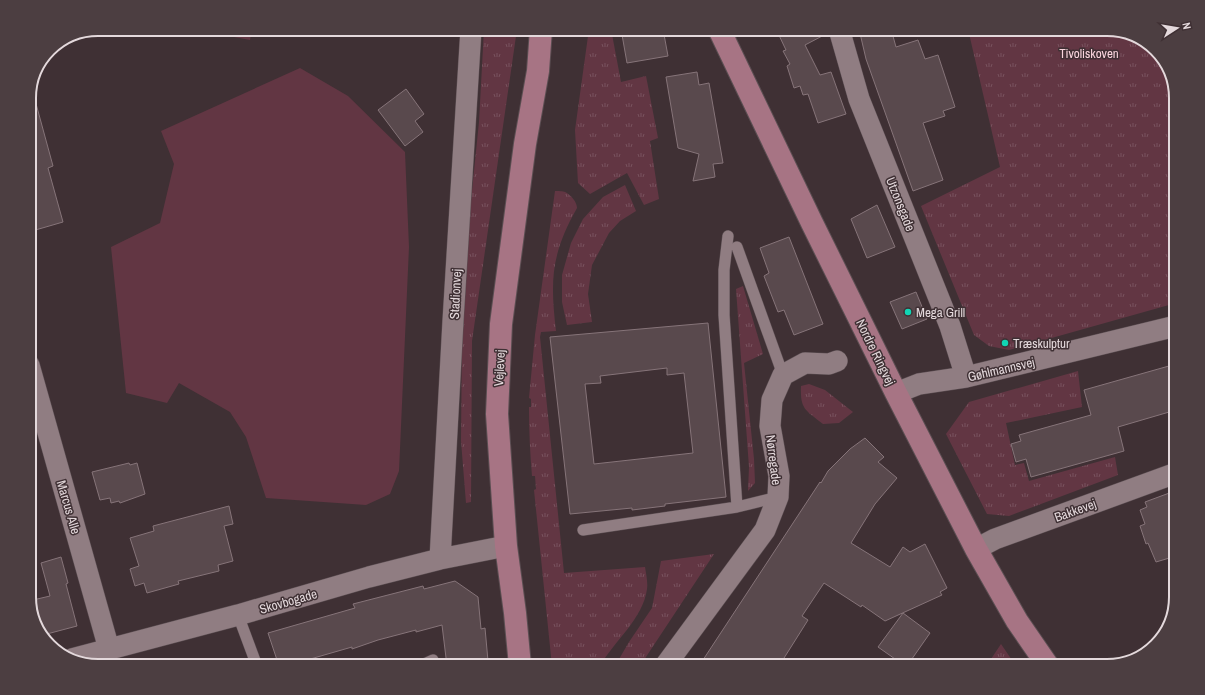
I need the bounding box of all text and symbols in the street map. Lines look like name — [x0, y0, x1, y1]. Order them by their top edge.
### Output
north arrow — [1157, 8, 1197, 48]
text: N — [1179, 21, 1194, 31]
park label: Tivoliskoven — [1059, 45, 1119, 62]
street label: Utzonsgade — [882, 175, 919, 234]
street label: Stadionvej — [446, 268, 465, 320]
place label: Mega Grill — [916, 304, 965, 321]
marker: Mega Grill — [903, 307, 913, 317]
street label: Nordre Ringvej — [852, 316, 899, 388]
place label: Træskulptur — [1013, 335, 1070, 352]
marker: Træskulptur — [1000, 338, 1010, 348]
street label: Vejlevej — [490, 349, 509, 387]
street label: Gøhlmannsvej — [966, 354, 1036, 385]
street label: Nørregade — [762, 434, 785, 486]
street label: Marcus Alle — [53, 478, 84, 536]
street label: Bakkevej — [1052, 495, 1098, 526]
street label: Skovbogade — [257, 585, 319, 618]

